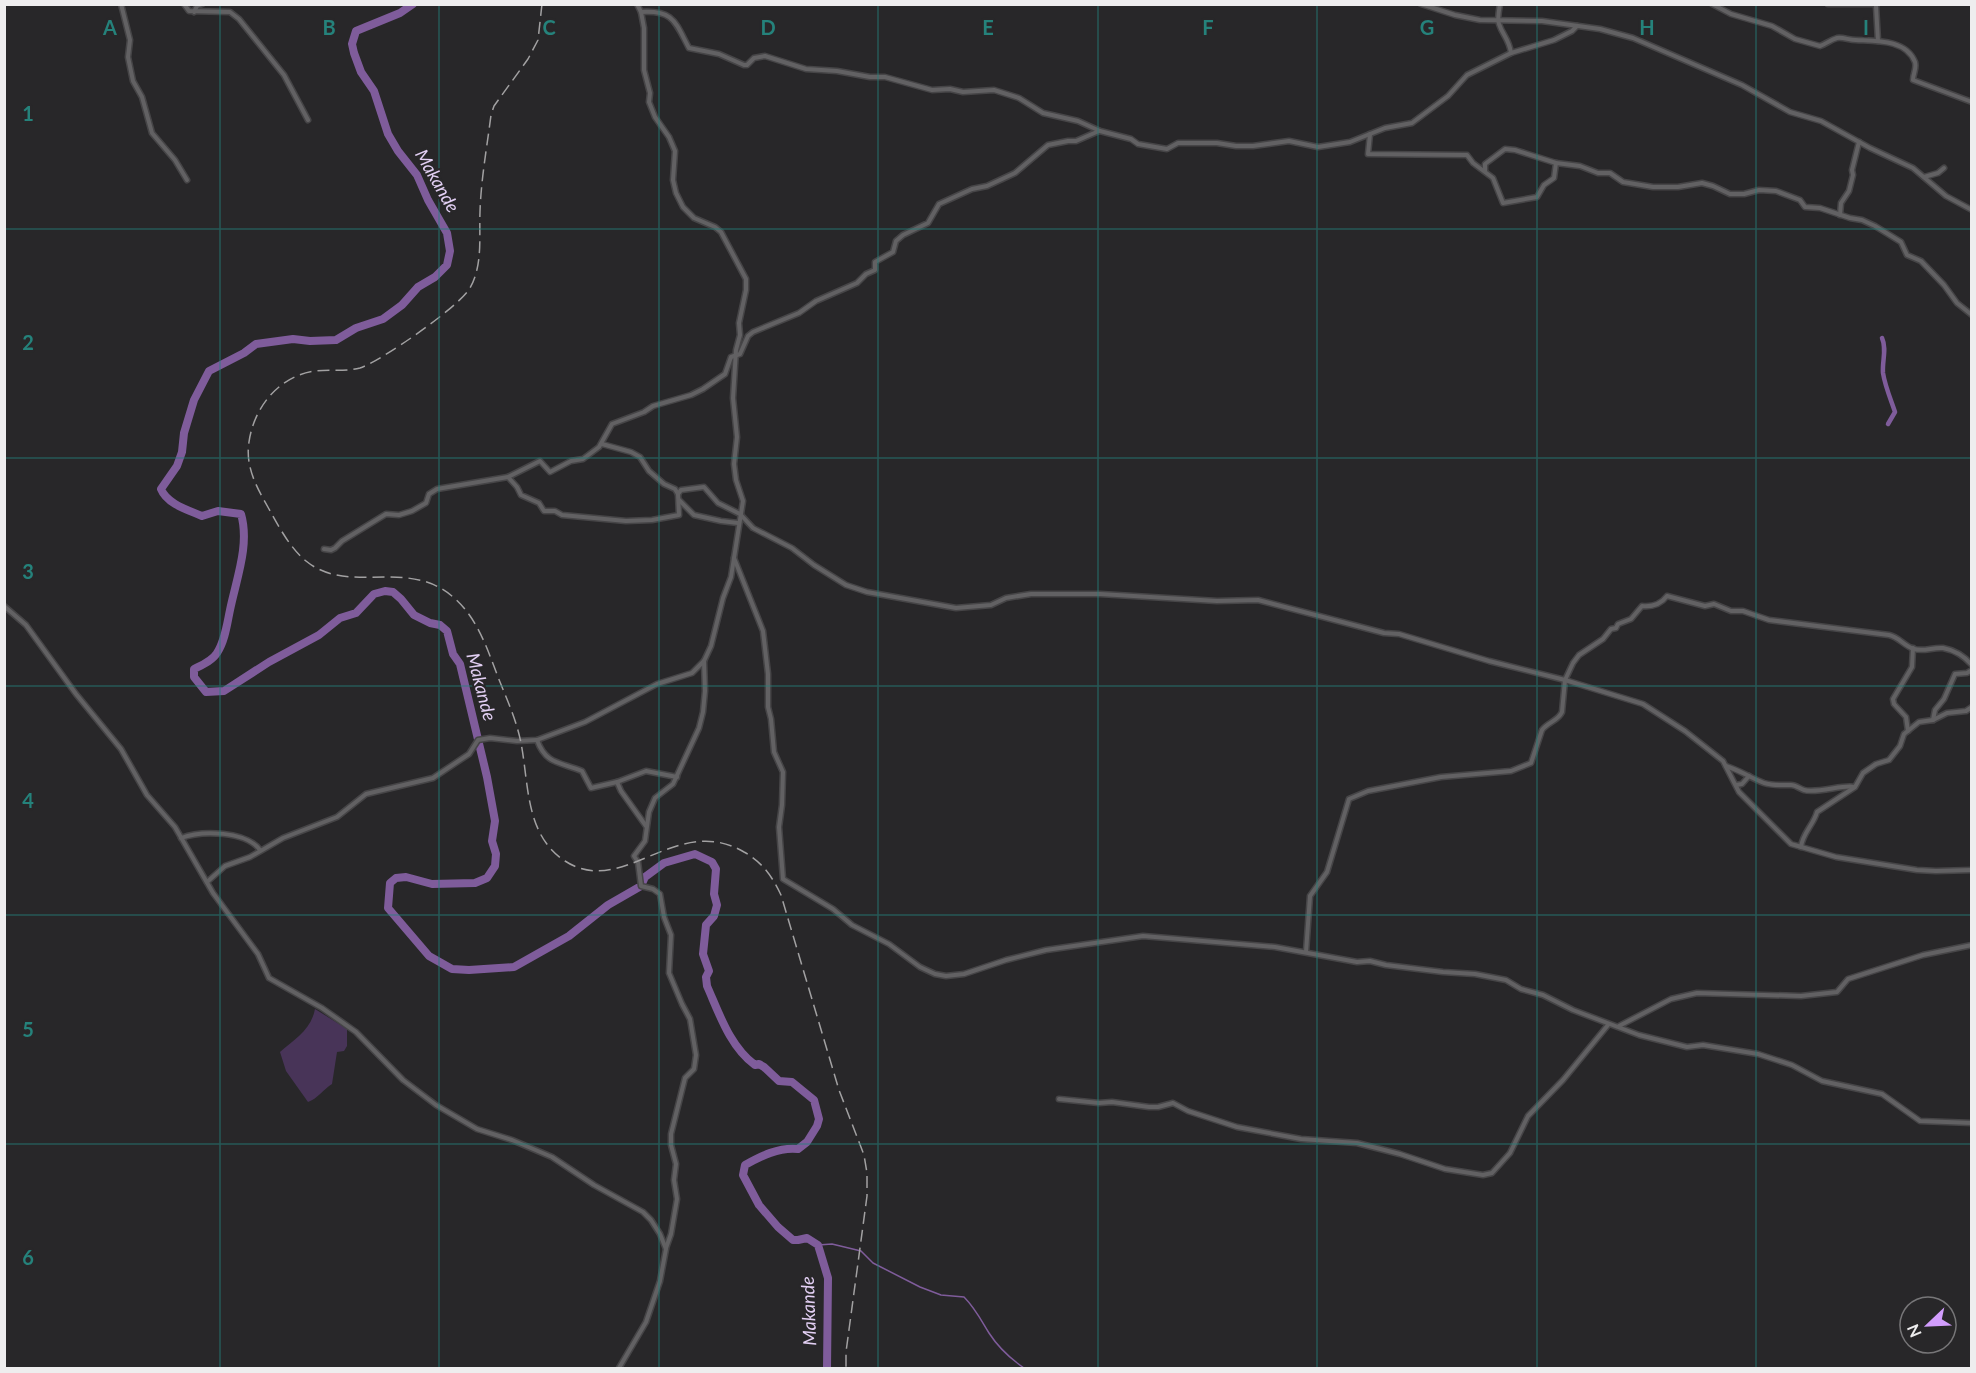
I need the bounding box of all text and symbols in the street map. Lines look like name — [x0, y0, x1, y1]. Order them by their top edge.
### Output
text: A — [102, 15, 117, 39]
text: B — [322, 15, 336, 39]
text: C — [542, 15, 556, 39]
text: D — [760, 15, 776, 39]
text: E — [982, 15, 994, 39]
text: F — [1202, 15, 1214, 39]
text: G — [1420, 15, 1434, 39]
text: H — [1639, 15, 1655, 39]
text: I — [1863, 15, 1869, 39]
text: 1 — [22, 101, 34, 125]
water label: Makande — [411, 145, 465, 216]
text: 2 — [22, 330, 34, 354]
text: 3 — [22, 559, 34, 583]
water label: Makande — [462, 650, 502, 723]
text: 4 — [22, 788, 34, 812]
text: 5 — [22, 1017, 34, 1041]
text: 6 — [22, 1245, 34, 1269]
water label: Makande — [796, 1276, 820, 1346]
north arrow — [1898, 1295, 1958, 1355]
text: N — [1903, 1322, 1925, 1340]

